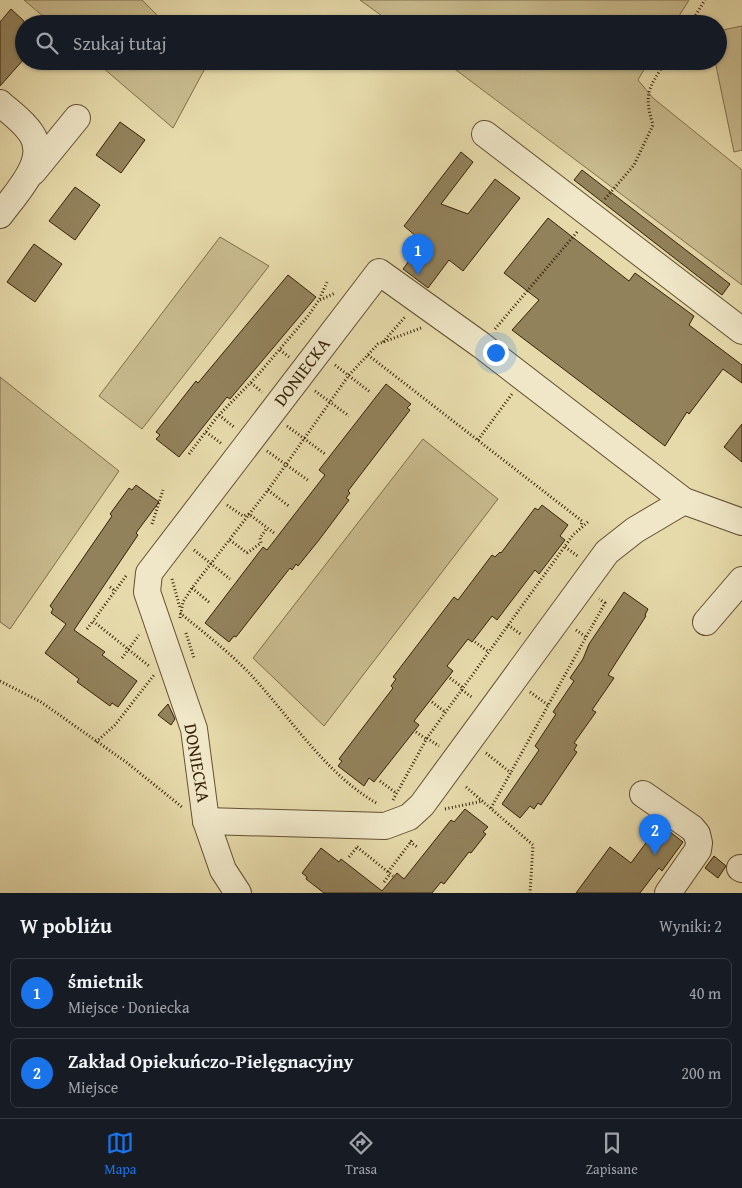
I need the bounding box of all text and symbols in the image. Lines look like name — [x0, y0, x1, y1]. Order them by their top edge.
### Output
search box — [15, 15, 727, 70]
icon: search — [33, 29, 61, 57]
text: Szukaj tutaj — [73, 29, 167, 57]
pin: 1 — [402, 234, 434, 275]
street label: DONIECKA — [267, 332, 336, 412]
your location — [483, 340, 509, 366]
street label: DONIECKA — [177, 721, 218, 805]
pin: 2 — [639, 814, 671, 855]
text: W pobliżu — [20, 910, 112, 941]
text: Wyniki: 2 — [659, 914, 722, 938]
text: śmietnik — [68, 967, 143, 995]
text: 1 — [33, 981, 41, 1005]
text: 40 m — [689, 981, 721, 1005]
text: Miejsce · Doniecka — [68, 995, 189, 1019]
text: Zakład Opiekuńczo-Pielęgnacyjny — [68, 1047, 353, 1075]
text: 2 — [33, 1061, 41, 1085]
text: 200 m — [681, 1061, 721, 1085]
text: Miejsce — [68, 1075, 118, 1099]
tab: Mapa — [104, 1129, 136, 1179]
tab: Trasa — [345, 1129, 377, 1179]
tab: Zapisane — [586, 1129, 638, 1179]

